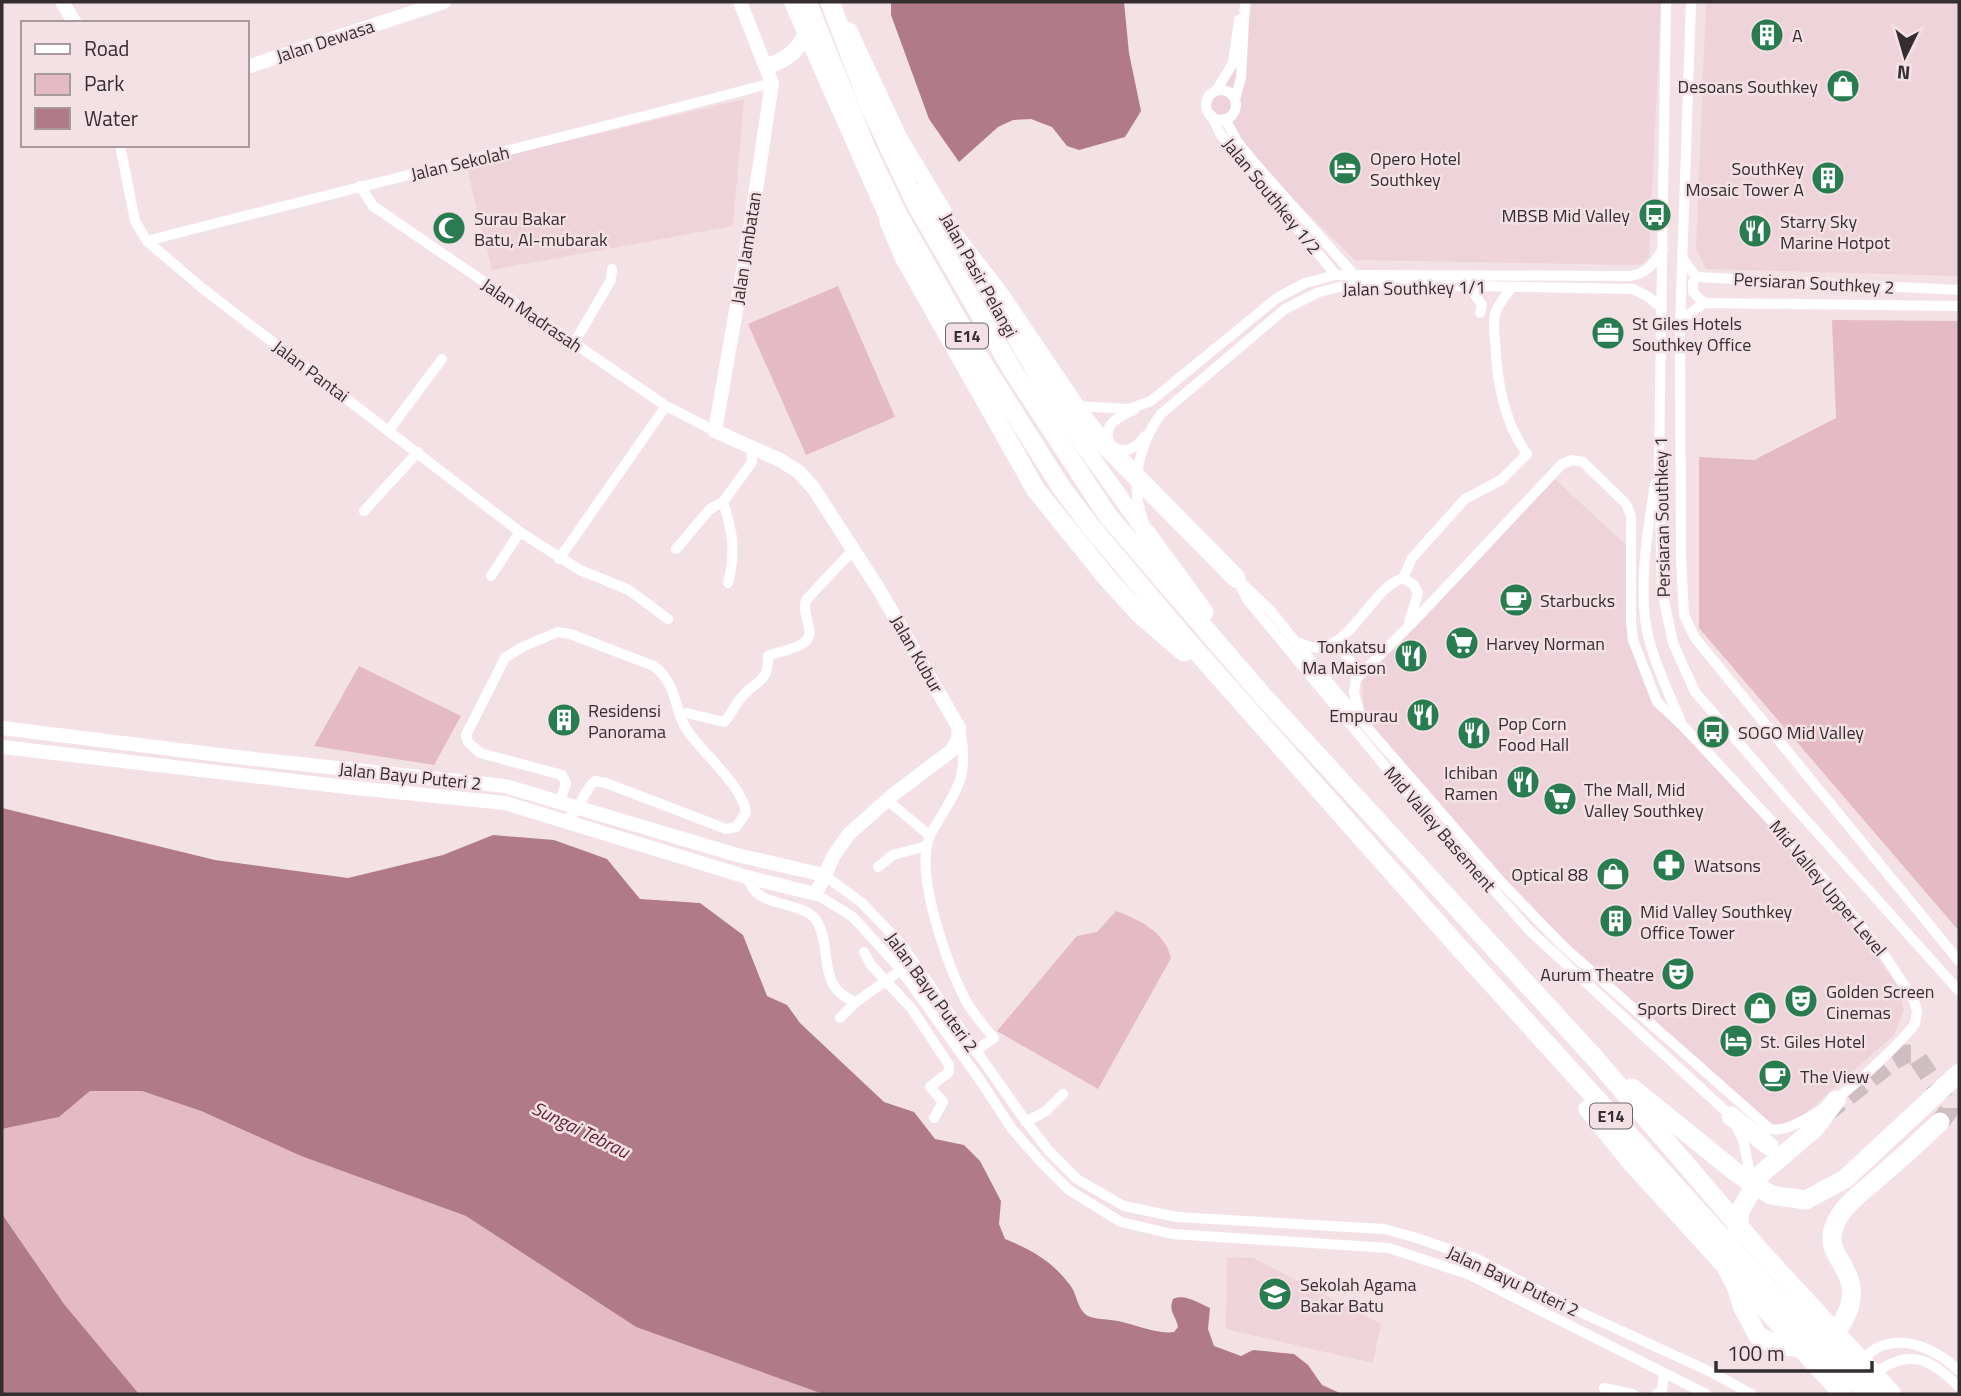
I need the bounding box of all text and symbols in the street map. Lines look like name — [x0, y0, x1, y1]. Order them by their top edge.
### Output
street label: Jalan Dewasa — [272, 12, 378, 70]
building icon: A — [1748, 16, 1786, 54]
legend — [21, 21, 248, 147]
north arrow — [1870, 21, 1940, 91]
place label: A — [1792, 22, 1803, 49]
text: Road — [84, 32, 129, 64]
text: N — [1896, 58, 1911, 88]
text: Park — [84, 67, 124, 99]
shop icon: Desoans Southkey — [1824, 67, 1862, 105]
place label: Desoans Southkey — [1678, 73, 1818, 100]
text: Water — [84, 102, 138, 134]
street label: Jalan Southkey 1/2 — [1216, 132, 1328, 260]
street label: Jalan Sekolah — [408, 139, 512, 187]
place label: Opero Hotel Southkey — [1370, 145, 1461, 193]
hotel icon: Opero Hotel Southkey — [1326, 149, 1364, 187]
place label: SouthKey Mosaic Tower A — [1685, 155, 1804, 203]
building icon: SouthKey Mosaic Tower A — [1809, 159, 1847, 197]
street label: Jalan Jambatan — [724, 190, 768, 306]
bus stop icon: MBSB Mid Valley — [1636, 196, 1674, 234]
place label: MBSB Mid Valley — [1501, 202, 1630, 229]
place label: Surau Bakar Batu, Al-mubarak — [474, 205, 608, 253]
street label: Jalan Pasir Pelangi — [934, 208, 1024, 342]
place label: Starry Sky Marine Hotpot — [1780, 208, 1891, 256]
mosque icon: Surau Bakar Batu, Al-mubarak — [430, 209, 468, 247]
restaurant icon: Starry Sky Marine Hotpot — [1736, 212, 1774, 250]
street label: Persiaran Southkey 2 — [1733, 265, 1895, 301]
street label: Jalan Madrasah — [476, 271, 588, 359]
street label: Jalan Southkey 1/1 — [1342, 273, 1486, 303]
place label: St Giles Hotels Southkey Office — [1632, 310, 1751, 358]
office icon: St Giles Hotels Southkey Office — [1589, 314, 1627, 352]
road number: E14 — [946, 324, 988, 348]
street label: Jalan Pantai — [267, 333, 355, 409]
street label: Persiaran Southkey 1 — [1647, 436, 1677, 598]
cafe icon: Starbucks — [1497, 581, 1535, 619]
place label: Starbucks — [1540, 587, 1615, 614]
street label: Jalan Kubur — [884, 610, 950, 698]
supermarket icon: Harvey Norman — [1443, 624, 1481, 662]
place label: Harvey Norman — [1486, 630, 1605, 657]
place label: Tonkatsu Ma Maison — [1302, 633, 1386, 681]
restaurant icon: Tonkatsu Ma Maison — [1392, 637, 1430, 675]
restaurant icon: Empurau — [1404, 696, 1442, 734]
place label: Residensi Panorama — [588, 697, 666, 745]
building icon: Residensi Panorama — [545, 701, 583, 739]
place label: Empurau — [1329, 702, 1398, 729]
place label: Pop Corn Food Hall — [1498, 710, 1569, 758]
bus stop icon: SOGO Mid Valley — [1694, 713, 1732, 751]
restaurant icon: Pop Corn Food Hall — [1455, 714, 1493, 752]
place label: SOGO Mid Valley — [1738, 719, 1864, 746]
street label: Jalan Bayu Puteri 2 — [337, 755, 483, 797]
place label: Ichiban Ramen — [1444, 759, 1498, 807]
street label: Mid Valley Basement — [1378, 760, 1503, 898]
restaurant icon: Ichiban Ramen — [1504, 763, 1542, 801]
place label: The Mall, Mid Valley Southkey — [1584, 776, 1704, 824]
supermarket icon: The Mall, Mid Valley Southkey — [1541, 780, 1579, 818]
street label: Mid Valley Upper Level — [1763, 814, 1893, 962]
pharmacy icon: Watsons — [1650, 846, 1688, 884]
place label: Watsons — [1694, 852, 1761, 879]
shop icon: Optical 88 — [1594, 855, 1632, 893]
place label: Optical 88 — [1511, 861, 1588, 888]
place label: Mid Valley Southkey Office Tower — [1640, 898, 1793, 946]
building icon: Mid Valley Southkey Office Tower — [1597, 902, 1635, 940]
street label: Jalan Bayu Puteri 2 — [879, 926, 985, 1058]
theatre icon: Aurum Theatre — [1659, 955, 1697, 993]
place label: Aurum Theatre — [1540, 961, 1654, 988]
place label: Golden Screen Cinemas — [1826, 978, 1935, 1026]
theatre icon: Golden Screen Cinemas — [1782, 982, 1820, 1020]
shop icon: Sports Direct — [1741, 989, 1779, 1027]
place label: Sports Direct — [1638, 995, 1737, 1022]
hotel icon: St. Giles Hotel — [1717, 1022, 1755, 1060]
place label: St. Giles Hotel — [1760, 1028, 1865, 1055]
cafe icon: The View — [1756, 1057, 1794, 1095]
place label: The View — [1800, 1063, 1870, 1090]
water label: Sungai Tebrau — [527, 1093, 636, 1166]
road number: E14 — [1590, 1104, 1632, 1128]
street label: Jalan Bayu Puteri 2 — [1442, 1239, 1584, 1323]
place label: Sekolah Agama Bakar Batu — [1300, 1271, 1416, 1319]
school or university icon: Sekolah Agama Bakar Batu — [1256, 1275, 1294, 1313]
scale bar — [1716, 1330, 1872, 1374]
text: 100 m — [1727, 1337, 1784, 1369]

